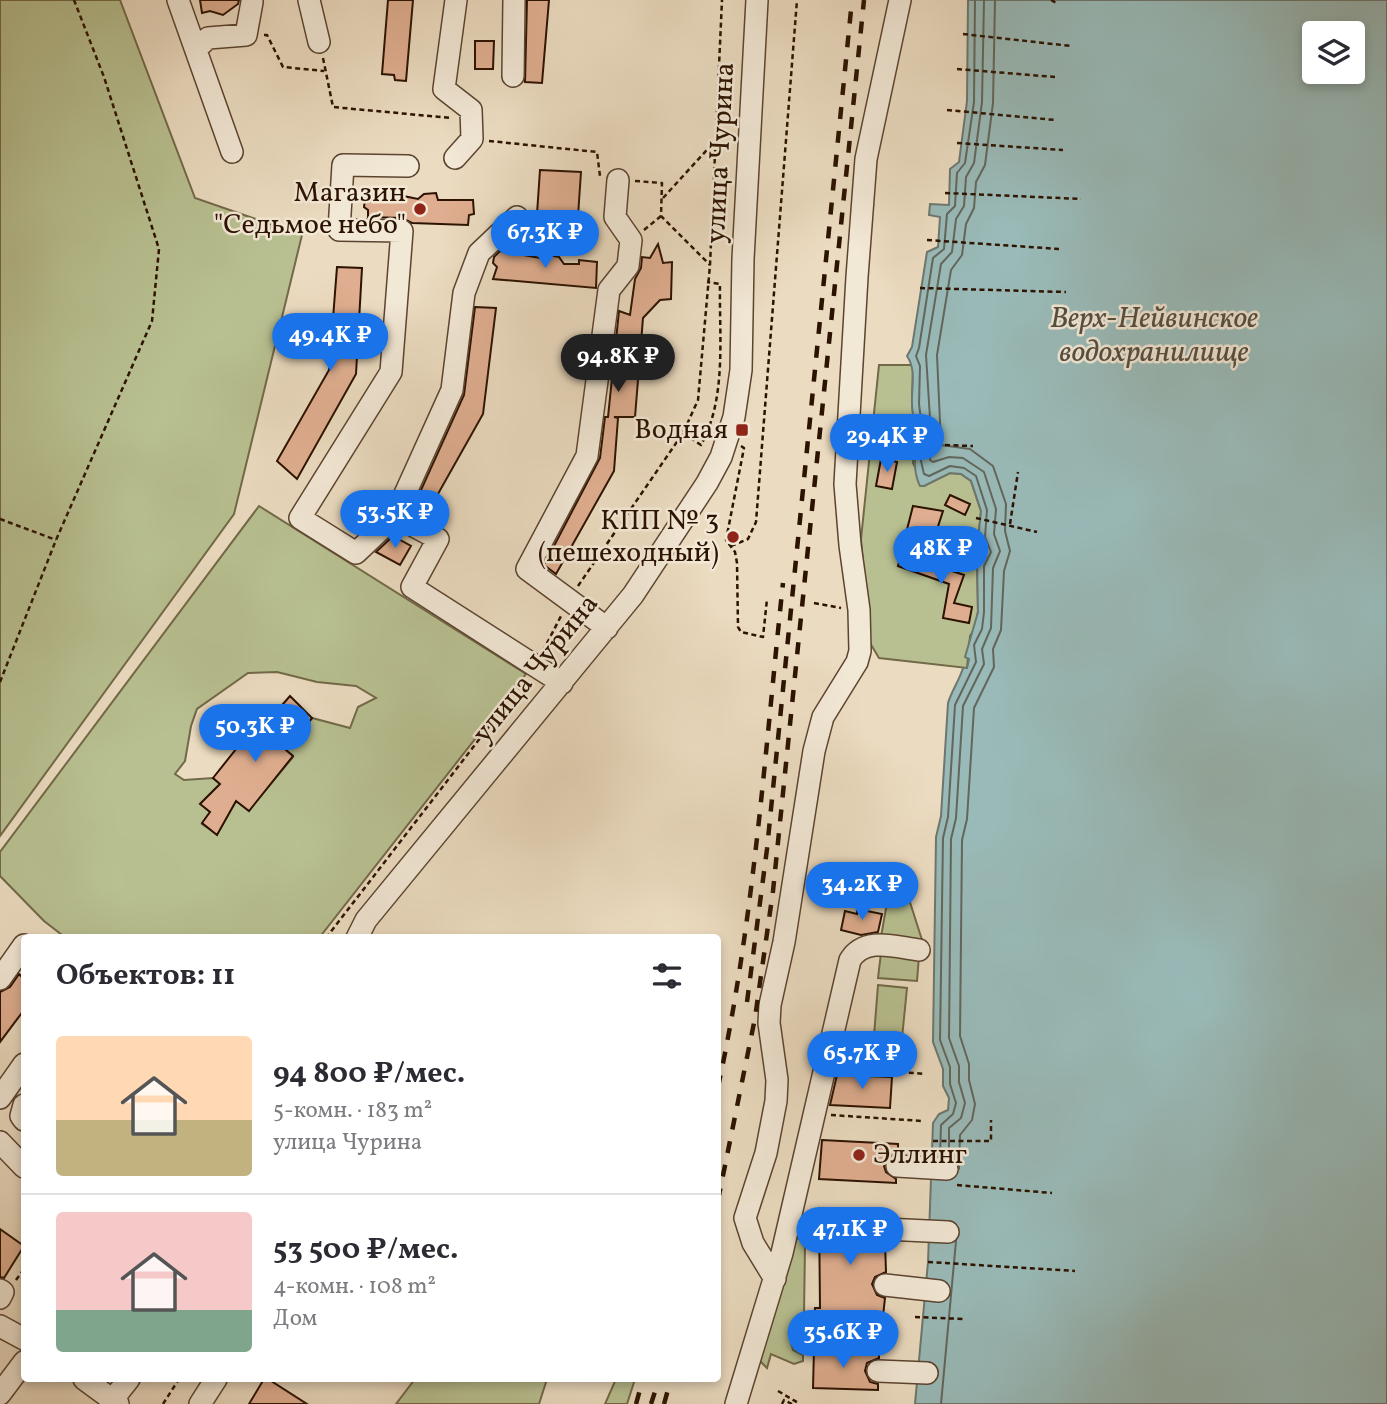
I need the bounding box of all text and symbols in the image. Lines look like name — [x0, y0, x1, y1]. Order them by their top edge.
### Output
map controls — [1302, 21, 1365, 84]
button: layers — [1302, 21, 1365, 84]
street label: улица Чурина — [697, 61, 745, 245]
place label: Магазин "Седьмое небо" — [214, 174, 406, 245]
marker: Магазин "Седьмое небо" — [412, 201, 428, 217]
pin: 67.3K ₽ — [480, 210, 610, 270]
text: 67.3K ₽ — [507, 217, 583, 249]
water label: Верх-Нейвинское водохранилище — [1050, 298, 1258, 374]
pin: 49.4K ₽ — [265, 314, 395, 373]
text: 49.4K ₽ — [288, 320, 372, 352]
pin: 94.8K ₽ — [553, 334, 683, 394]
text: 94.8K ₽ — [577, 341, 659, 373]
place label: Водная — [634, 411, 728, 450]
pin: 29.4K ₽ — [822, 414, 952, 474]
text: 29.4K ₽ — [846, 421, 928, 453]
marker: Водная — [734, 422, 750, 438]
pin: 53.5K ₽ — [330, 490, 460, 550]
text: 53.5K ₽ — [356, 497, 434, 529]
place label: КПП № 3 (пешеходный) — [538, 502, 719, 573]
pin: 48K ₽ — [892, 526, 990, 586]
marker: КПП № 3 (пешеходный) — [725, 529, 741, 545]
text: 48K ₽ — [909, 533, 973, 565]
street label: улица Чурина — [464, 586, 608, 752]
pin: 50.3K ₽ — [190, 704, 320, 764]
text: 50.3K ₽ — [215, 711, 295, 743]
pin: 34.2K ₽ — [797, 862, 927, 922]
text: 34.2K ₽ — [821, 869, 903, 901]
text: Объектов: 11 — [56, 955, 235, 997]
icon: filters — [648, 957, 686, 995]
pin: 65.7K ₽ — [797, 1032, 927, 1091]
text: 65.7K ₽ — [823, 1038, 901, 1070]
text: 94 800 ₽/мес. — [273, 1053, 465, 1095]
icon: home — [112, 1064, 196, 1148]
text: 5-комн. · 183 m² — [273, 1095, 432, 1127]
text: улица Чурина — [273, 1127, 422, 1159]
place label: Эллинг — [873, 1136, 967, 1175]
marker: Эллинг — [851, 1147, 867, 1163]
pin: 47.1K ₽ — [785, 1208, 915, 1267]
text: 47.1K ₽ — [812, 1214, 888, 1246]
text: 53 500 ₽/мес. — [273, 1229, 459, 1271]
icon: home — [112, 1240, 196, 1324]
text: 4-комн. · 108 m² — [273, 1271, 436, 1303]
text: Дом — [273, 1303, 317, 1335]
pin: 35.6K ₽ — [778, 1310, 908, 1370]
text: 35.6K ₽ — [804, 1317, 882, 1349]

